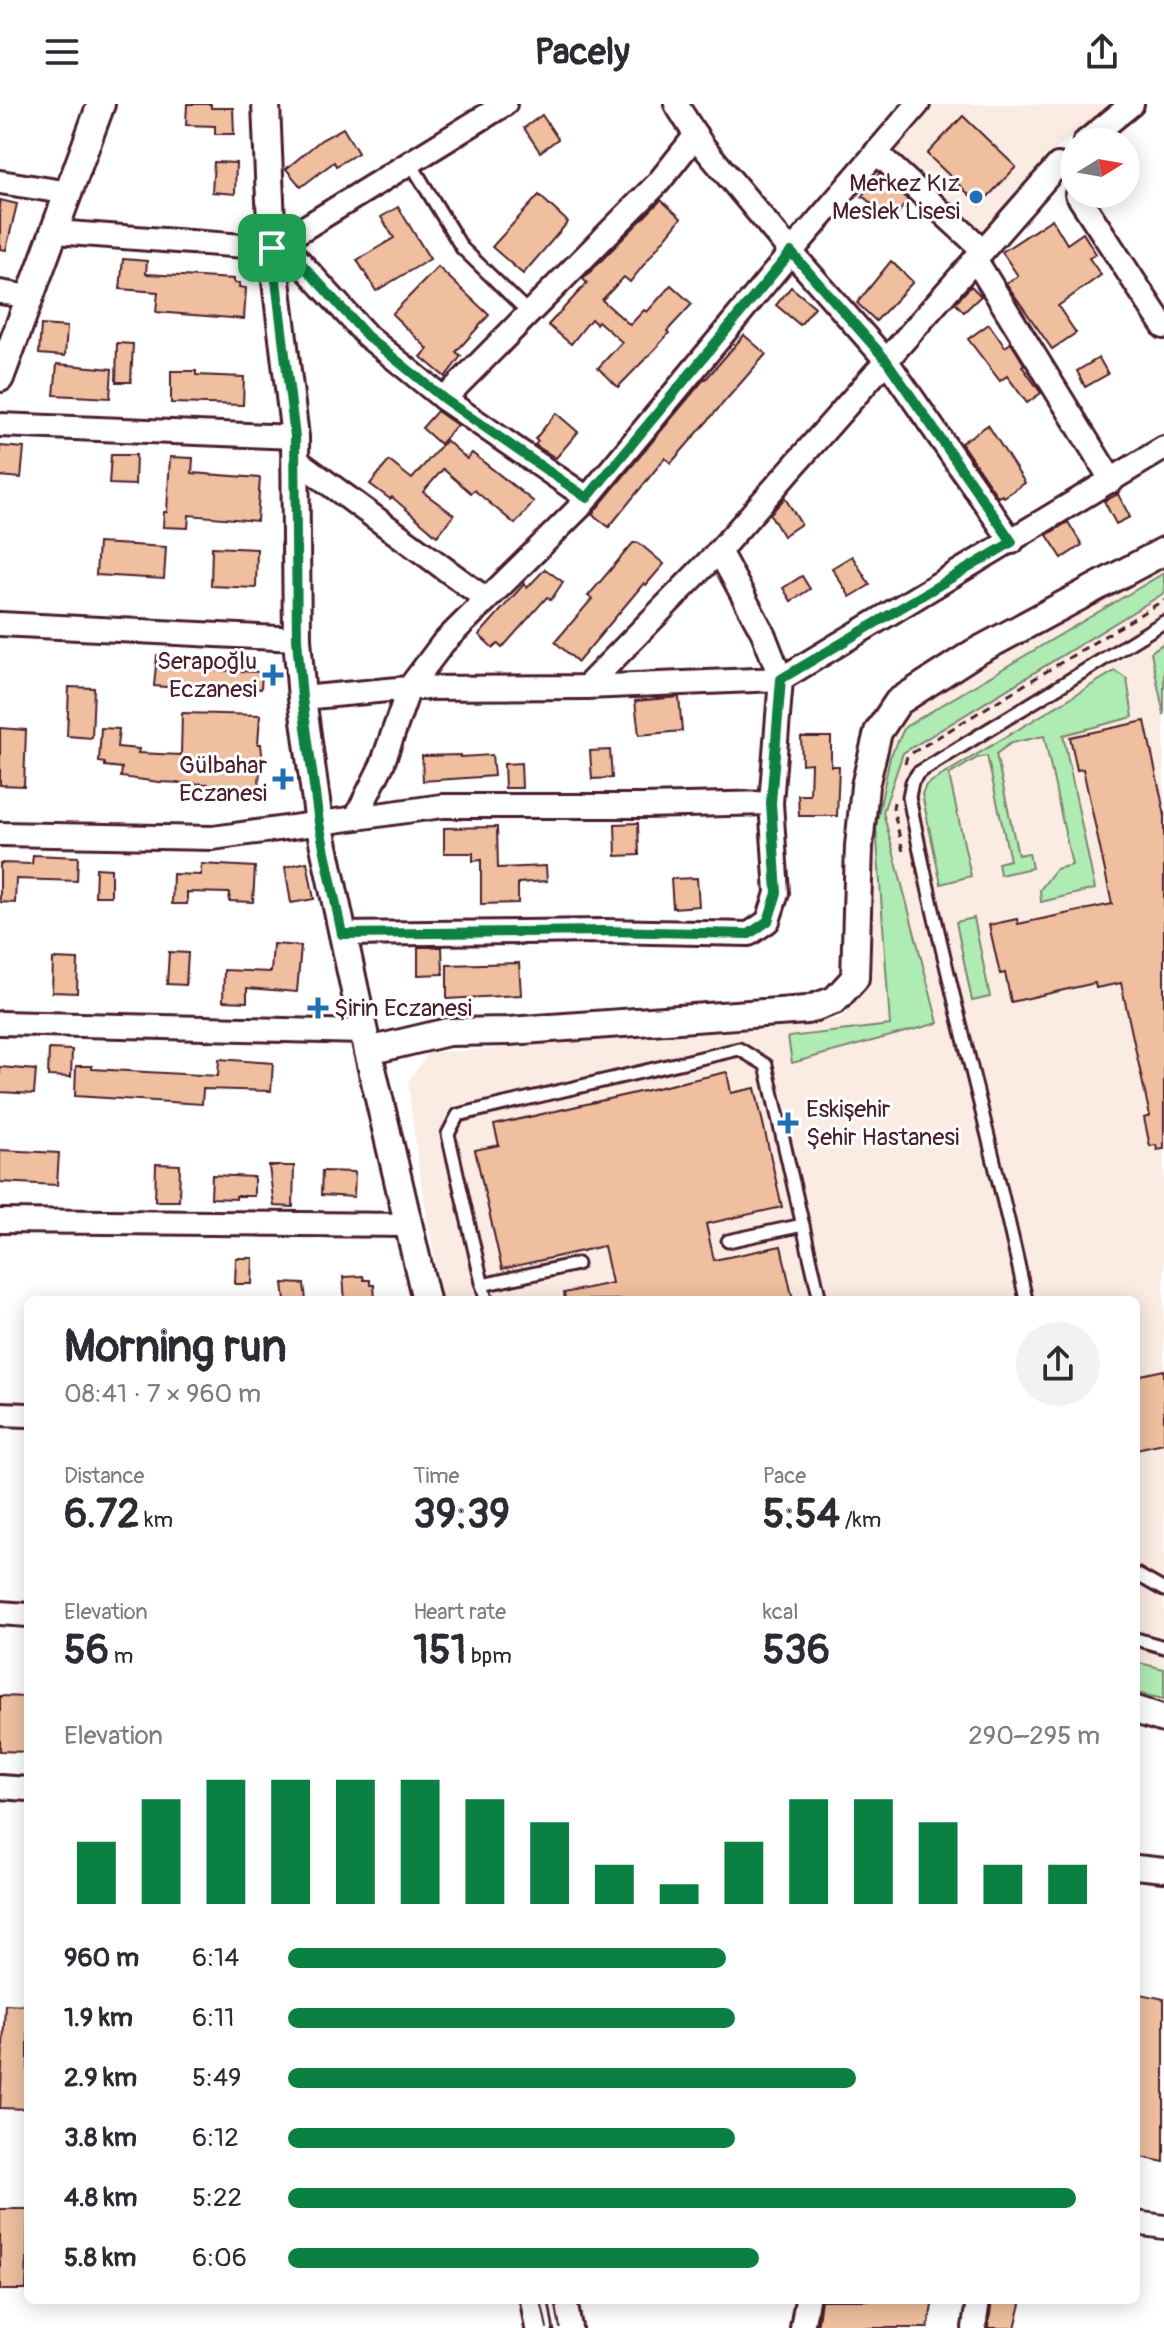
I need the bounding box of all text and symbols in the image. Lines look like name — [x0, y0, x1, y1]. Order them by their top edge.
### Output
icon: menu — [40, 30, 84, 74]
text: Pacely — [534, 30, 630, 75]
icon: share — [1080, 30, 1124, 74]
north arrow — [1060, 128, 1140, 208]
map controls — [1060, 128, 1140, 208]
place label: Merkez Kız Meslek Lisesi — [832, 169, 960, 226]
marker: Merkez Kız Meslek Lisesi — [967, 188, 985, 206]
pin — [238, 214, 306, 282]
icon: arrive — [250, 226, 294, 270]
place label: Serapoğlu Eczanesi — [157, 647, 257, 704]
marker: Serapoğlu Eczanesi — [264, 666, 282, 684]
place label: Gülbahar Eczanesi — [179, 751, 267, 808]
marker: Gülbahar Eczanesi — [274, 770, 292, 788]
place label: Şirin Eczanesi — [334, 994, 472, 1023]
marker: Şirin Eczanesi — [309, 999, 327, 1017]
place label: Eskişehir Şehir Hastanesi — [806, 1095, 959, 1152]
marker: Eskişehir Şehir Hastanesi — [777, 1112, 799, 1134]
text: Morning run — [64, 1320, 287, 1375]
button: share — [1016, 1322, 1100, 1406]
text: 08:41 · 7 × 960 m — [64, 1378, 261, 1410]
text: Distance — [64, 1462, 144, 1490]
text: Time — [413, 1462, 459, 1490]
text: Pace — [763, 1462, 806, 1490]
text: 6.72 — [64, 1490, 140, 1539]
text: 39:39 — [413, 1490, 510, 1539]
text: 5:54 — [763, 1490, 840, 1539]
text: km — [140, 1506, 173, 1534]
text: /km — [840, 1506, 881, 1534]
text: Elevation — [64, 1598, 148, 1626]
text: Heart rate — [413, 1598, 506, 1626]
text: kcal — [763, 1598, 798, 1626]
text: 56 — [64, 1626, 109, 1675]
text: 151 — [413, 1626, 466, 1675]
text: 536 — [763, 1626, 830, 1675]
text: m — [109, 1642, 133, 1670]
text: bpm — [466, 1642, 512, 1670]
text: Elevation — [64, 1720, 163, 1752]
text: 290–295 m — [968, 1720, 1100, 1752]
text: 960 m — [64, 1942, 139, 1974]
text: 6:14 — [192, 1942, 239, 1974]
text: 1.9 km — [64, 2002, 133, 2034]
text: 6:11 — [192, 2002, 234, 2034]
text: 2.9 km — [64, 2062, 137, 2094]
text: 5:49 — [192, 2062, 242, 2094]
text: 3.8 km — [64, 2122, 137, 2154]
text: 6:12 — [192, 2122, 239, 2154]
text: 4.8 km — [64, 2182, 137, 2214]
text: 5:22 — [192, 2182, 242, 2214]
text: 5.8 km — [64, 2242, 136, 2274]
text: 6:06 — [192, 2242, 247, 2274]

